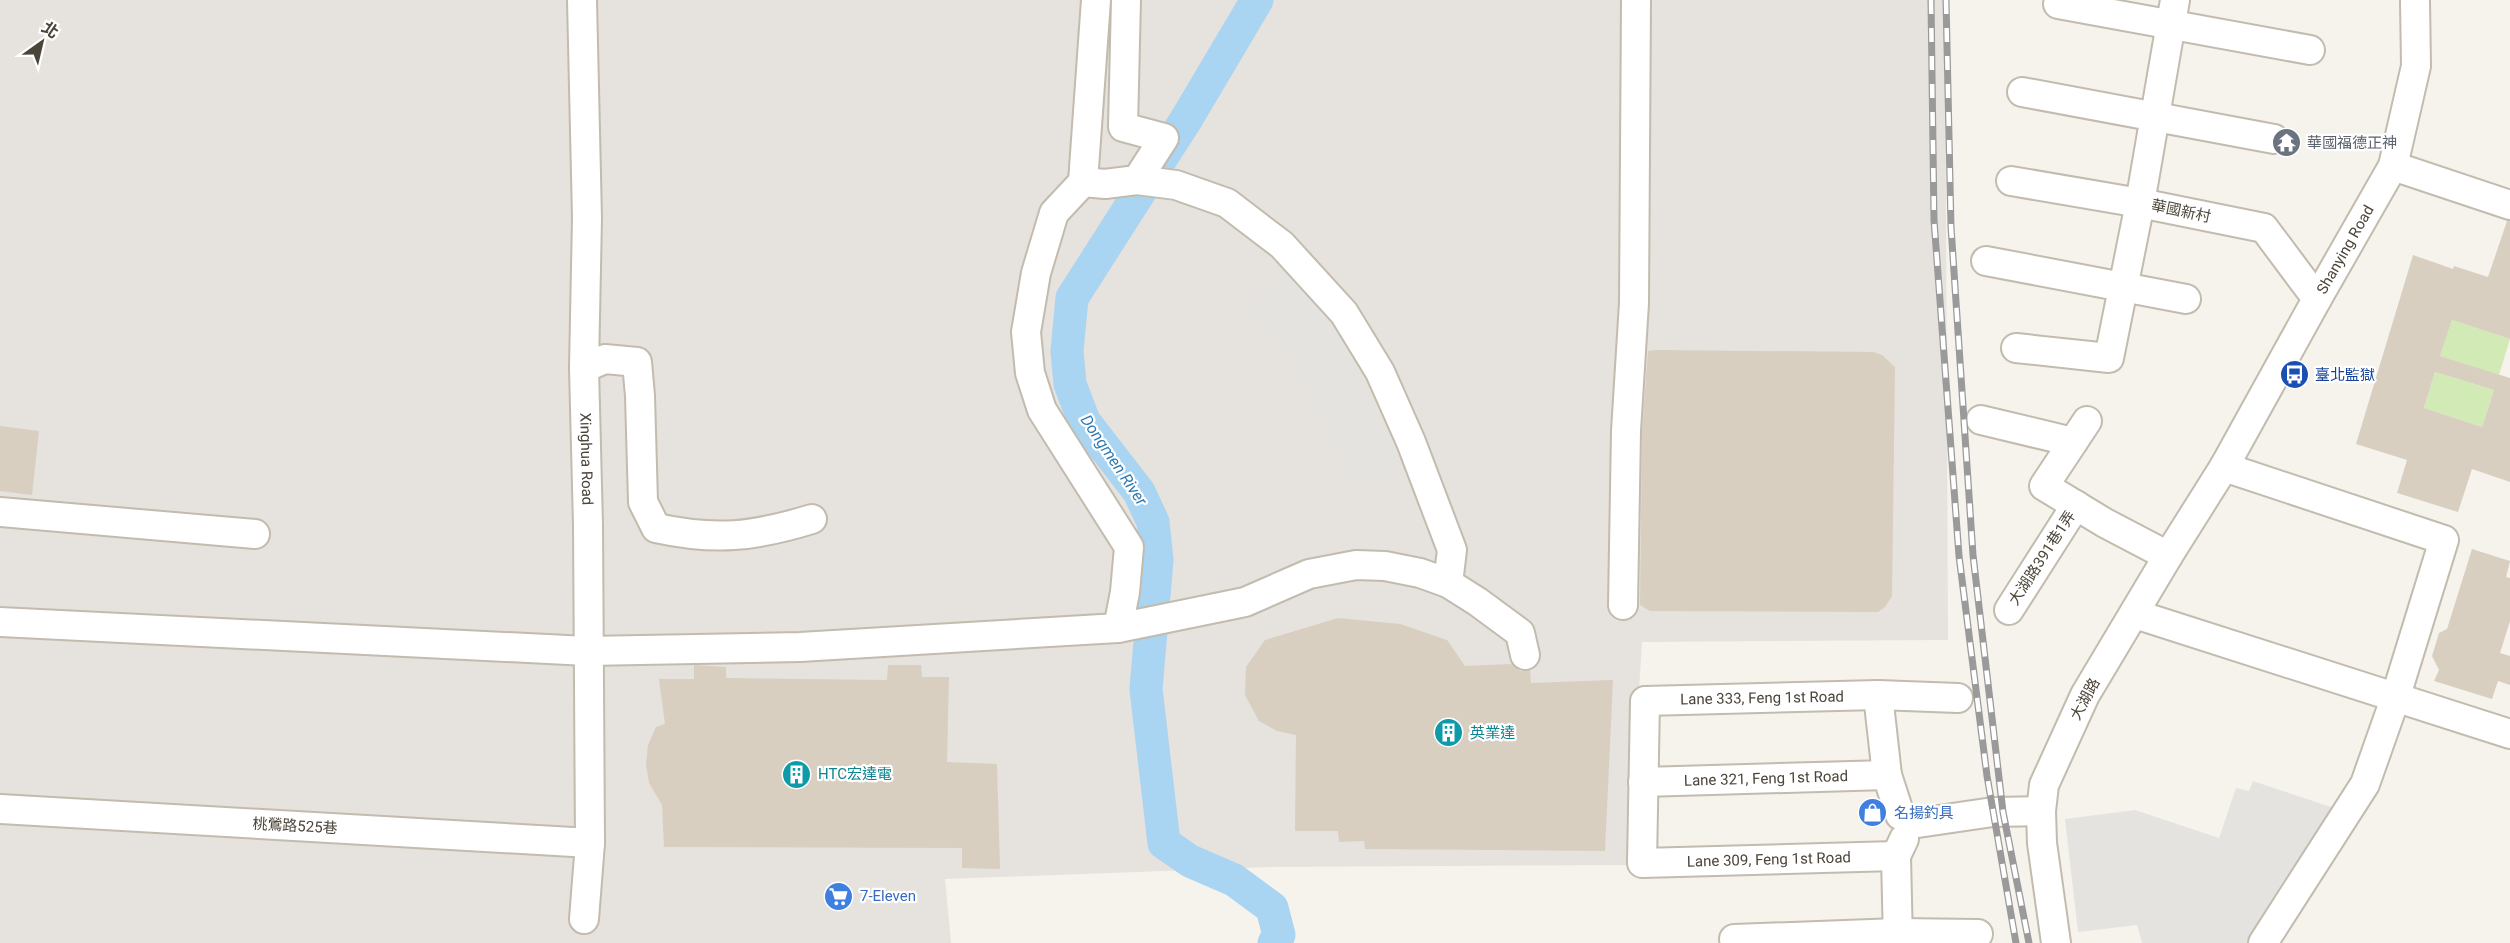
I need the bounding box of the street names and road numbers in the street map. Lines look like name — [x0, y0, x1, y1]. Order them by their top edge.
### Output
street label: 華國新村 — [2150, 196, 2212, 226]
street label: Shanying Road — [2313, 202, 2378, 297]
street label: Xinghua Road — [576, 412, 596, 505]
street label: 大湖路391巷1弄 — [2005, 508, 2079, 608]
street label: 大湖路 — [2066, 675, 2104, 723]
street label: Lane 333, Feng 1st Road — [1680, 688, 1844, 708]
street label: Lane 321, Feng 1st Road — [1684, 767, 1848, 790]
street label: 桃鶯路525巷 — [252, 815, 338, 837]
street label: Lane 309, Feng 1st Road — [1687, 848, 1851, 871]

